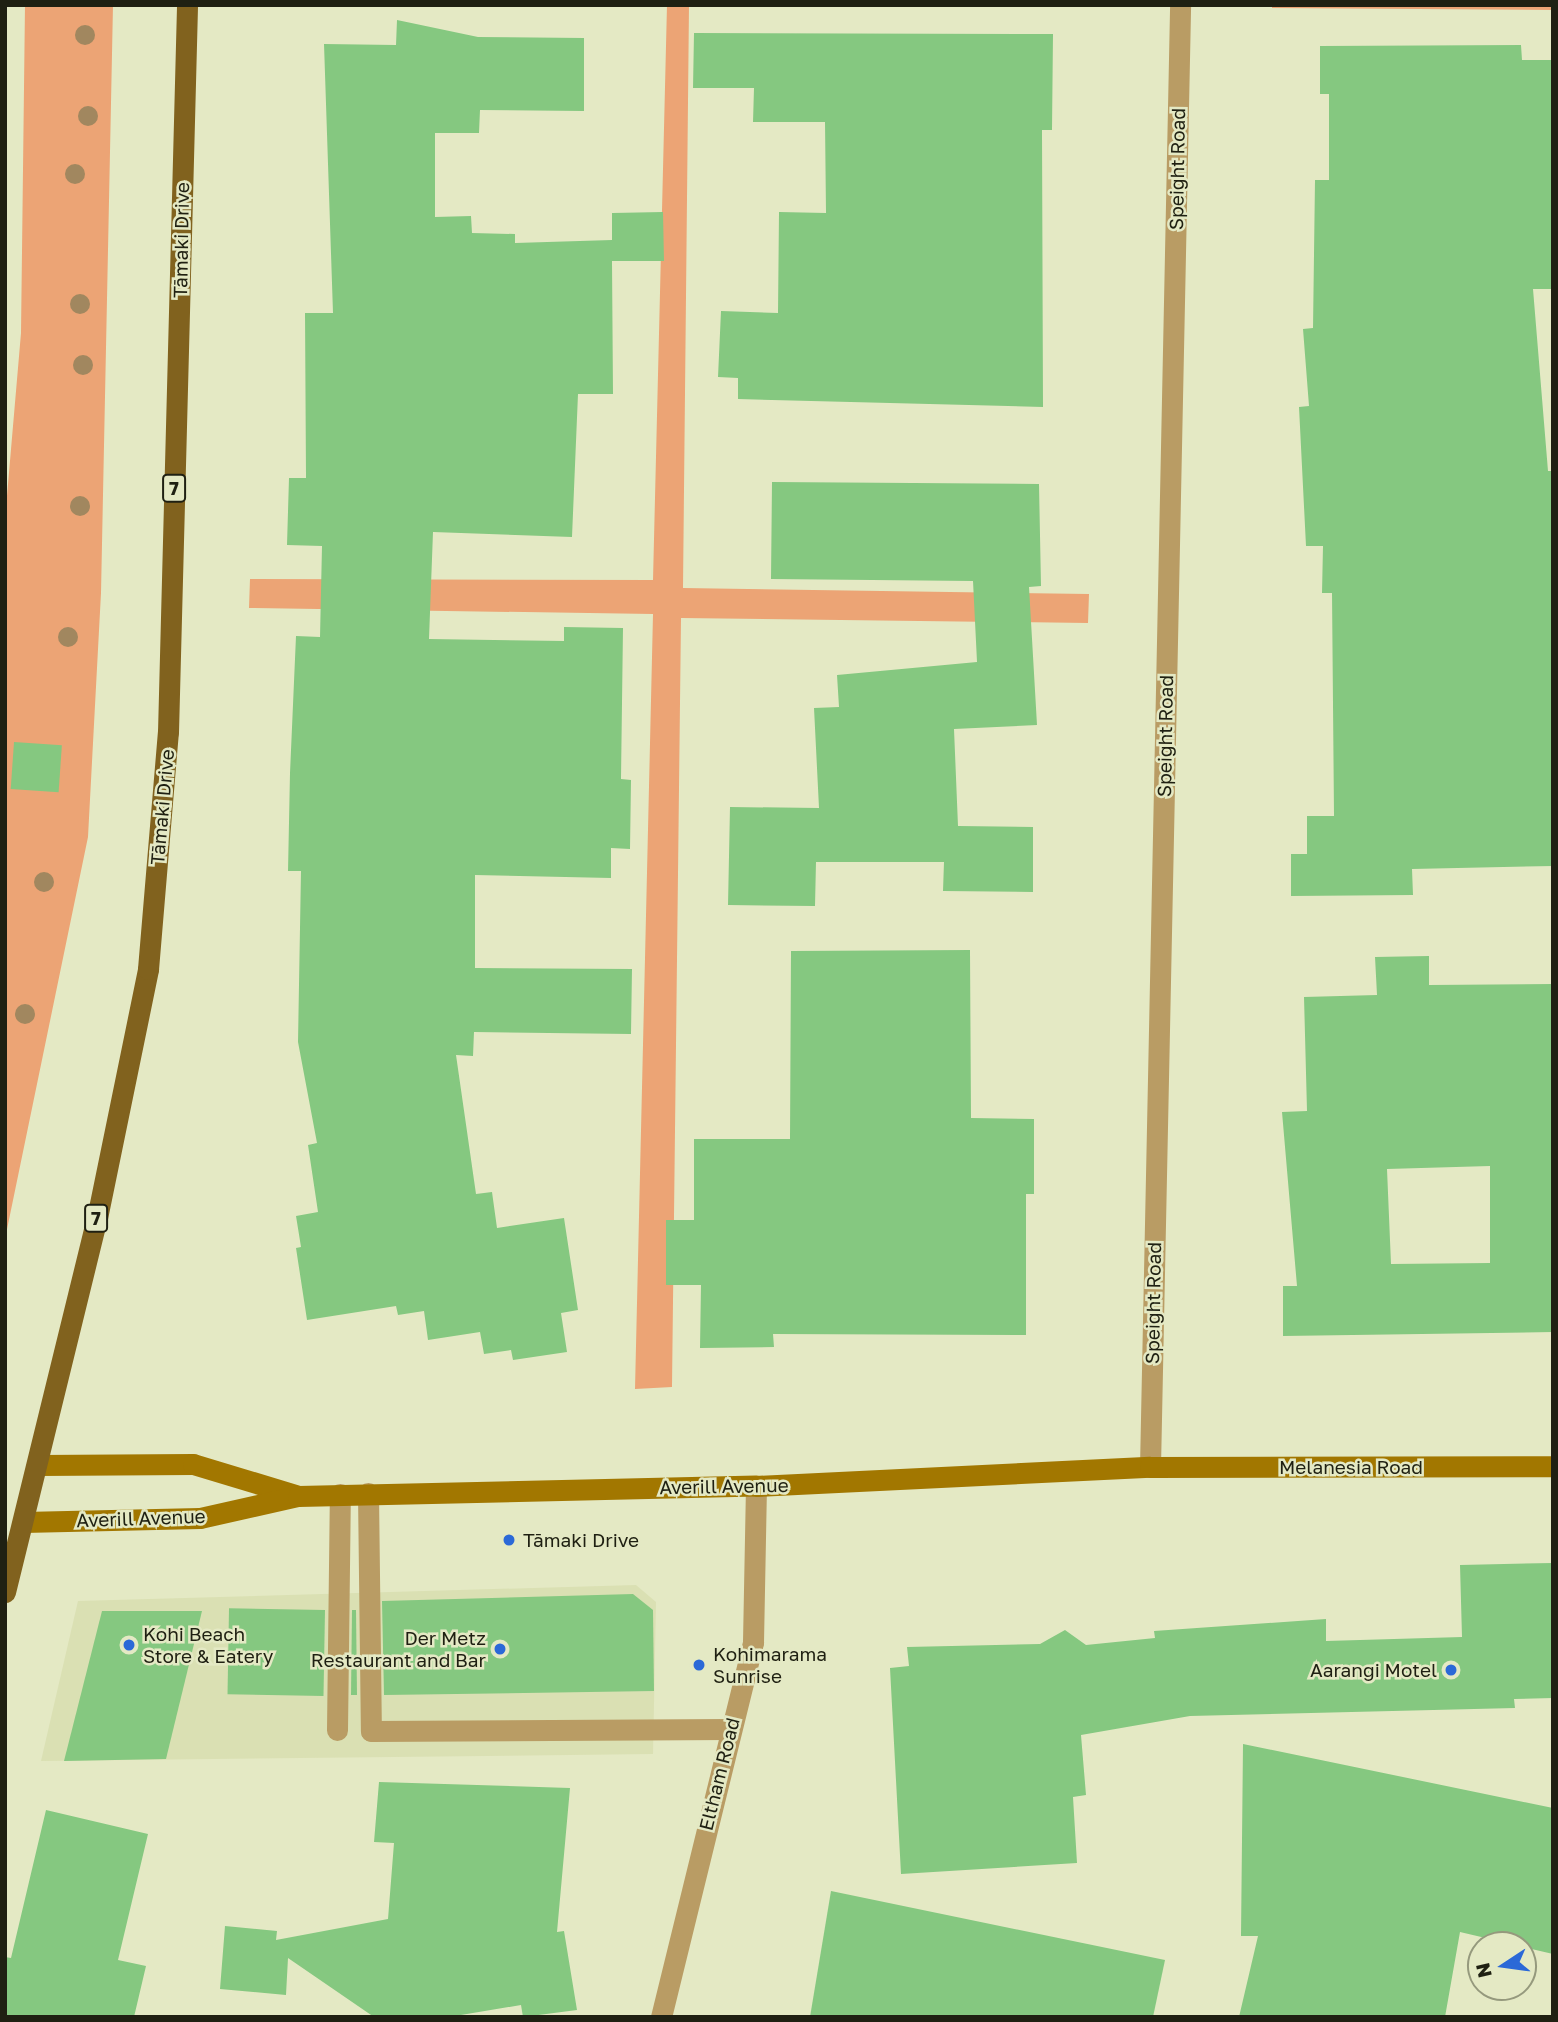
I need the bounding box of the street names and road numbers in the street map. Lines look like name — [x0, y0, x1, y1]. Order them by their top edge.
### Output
street label: Speight Road — [1165, 108, 1189, 230]
street label: Tāmaki Drive — [169, 182, 193, 298]
road number: 7 — [162, 474, 186, 502]
street label: Speight Road — [1153, 675, 1177, 797]
street label: Tāmaki Drive — [146, 748, 178, 866]
road number: 7 — [84, 1204, 108, 1232]
street label: Speight Road — [1141, 1242, 1165, 1364]
street label: Melanesia Road — [1279, 1456, 1423, 1478]
street label: Averill Avenue — [659, 1473, 789, 1499]
street label: Averill Avenue — [76, 1504, 206, 1532]
street label: Eltham Road — [694, 1715, 744, 1833]

